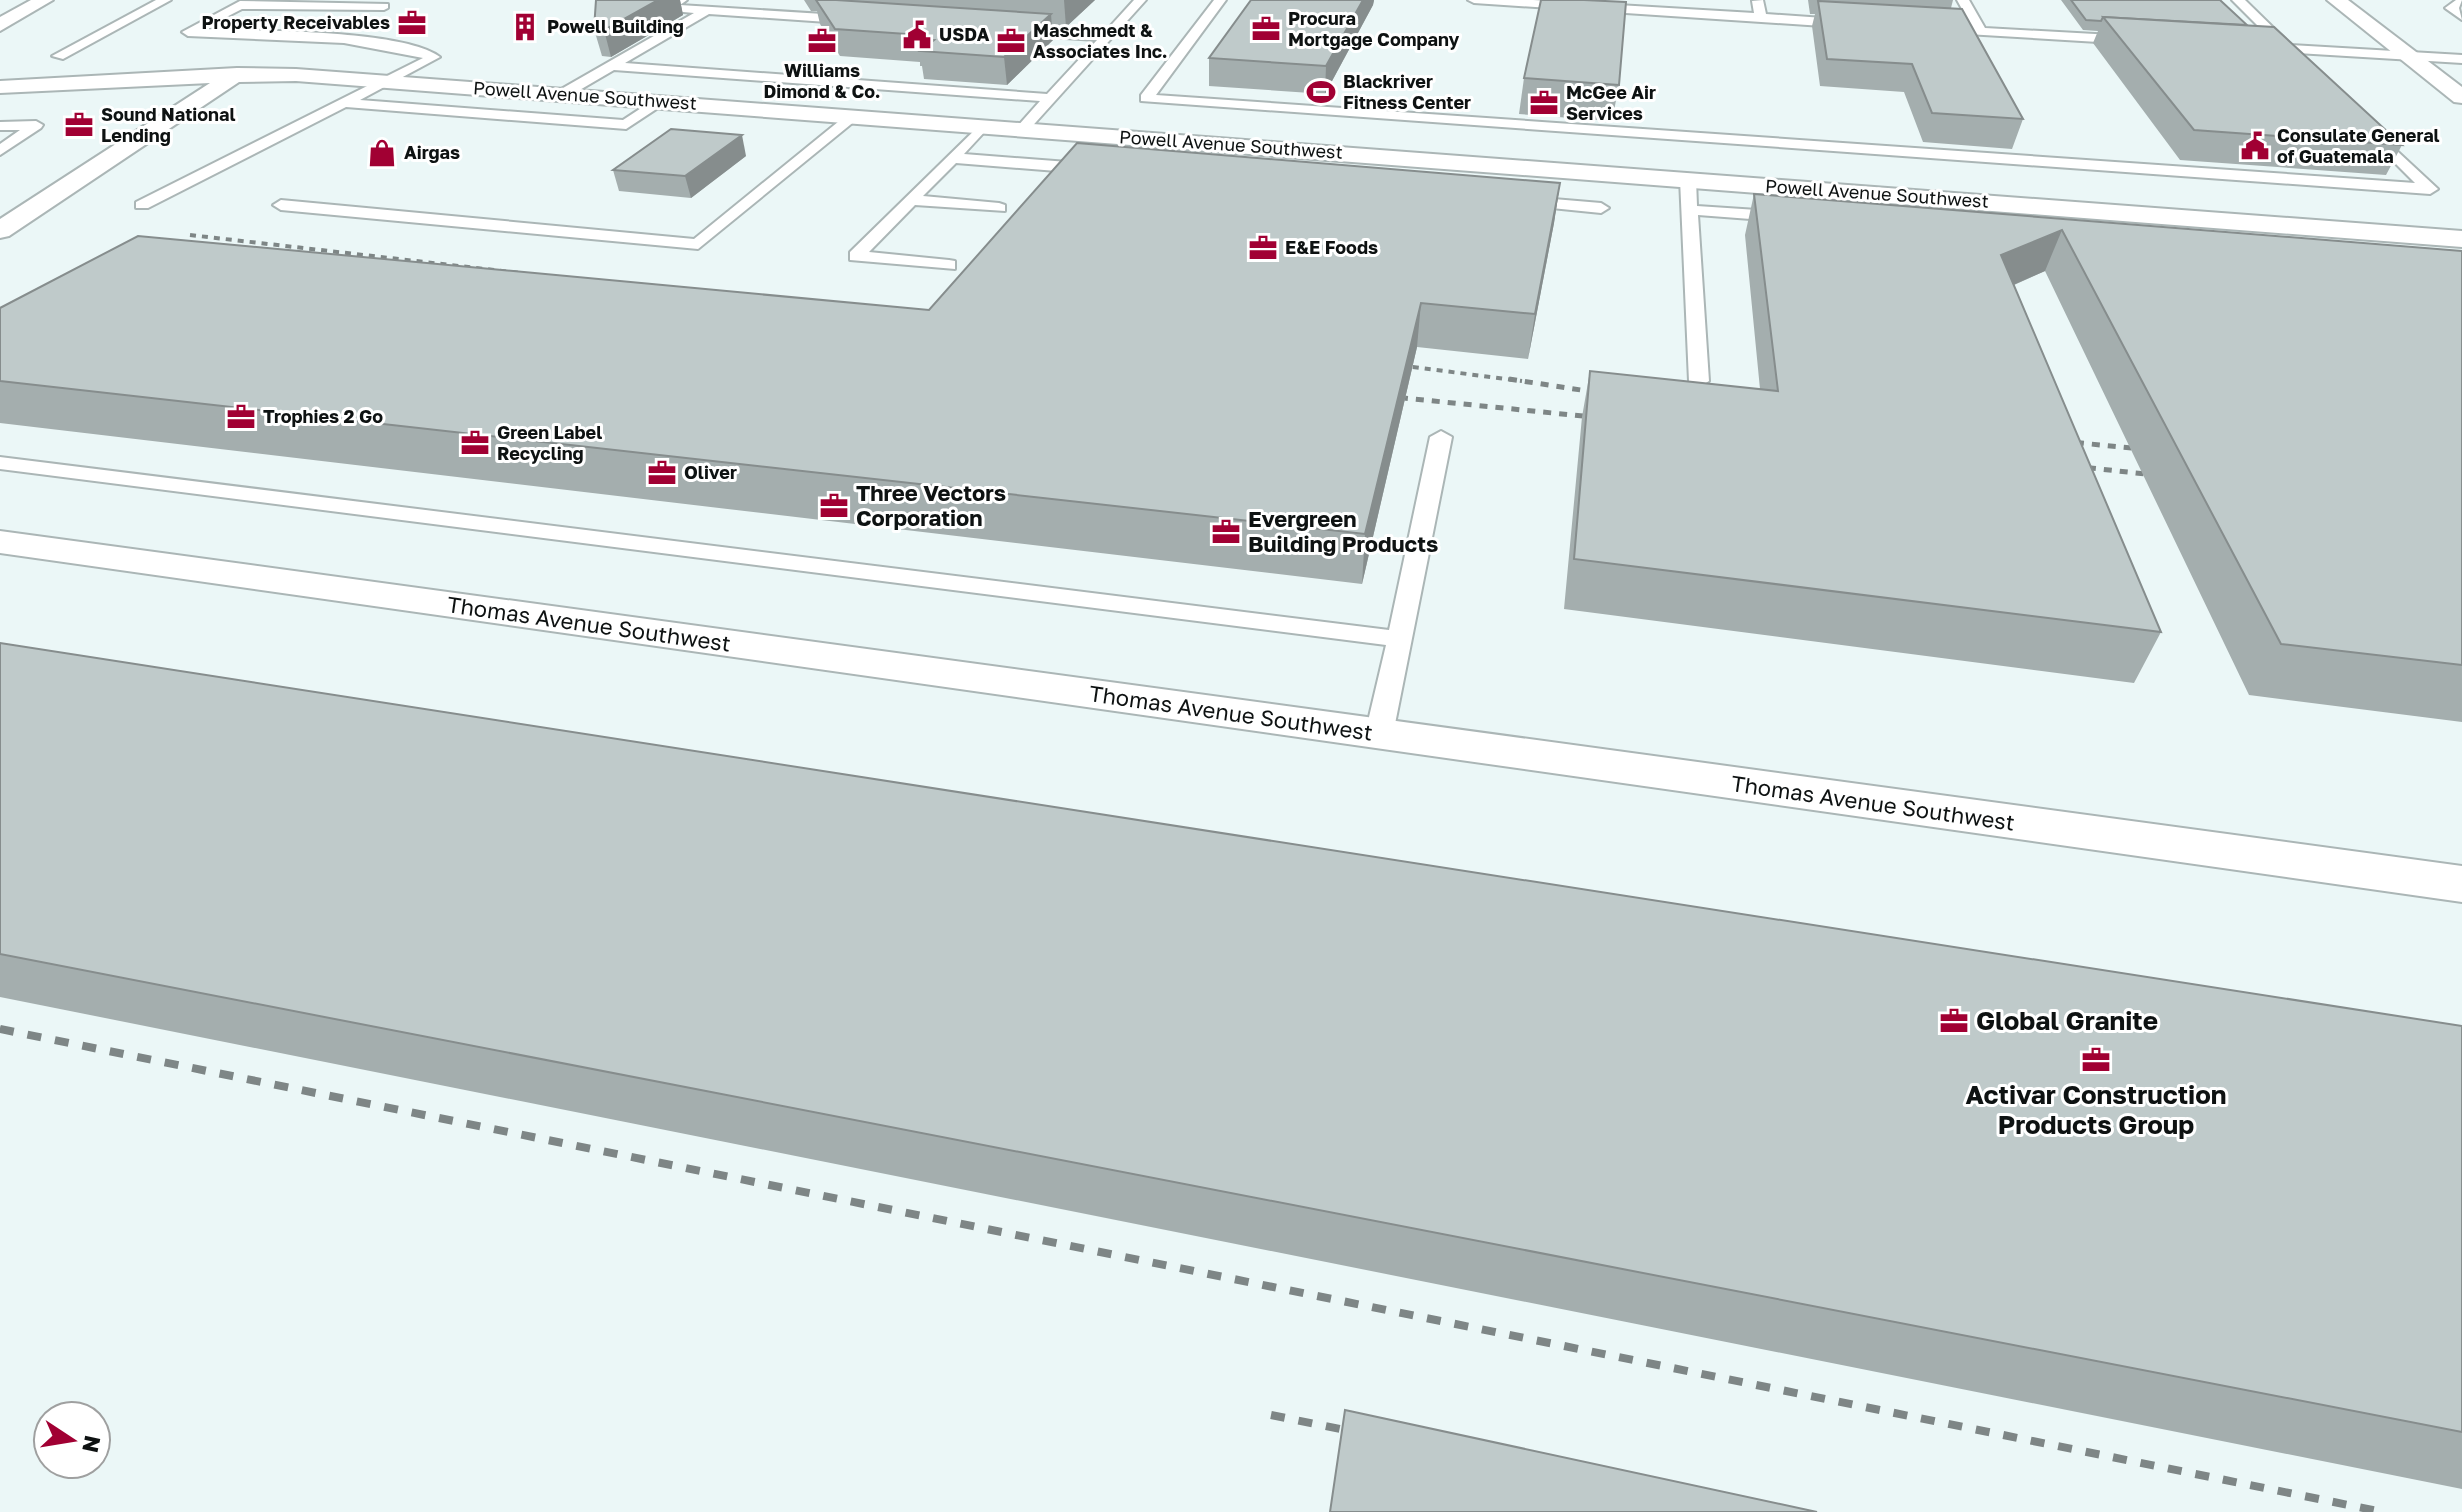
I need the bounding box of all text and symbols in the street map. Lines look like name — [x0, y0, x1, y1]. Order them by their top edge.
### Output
place label: Procura Mortgage Company — [1288, 7, 1460, 50]
office icon: Property Receivables — [397, 8, 427, 38]
place label: Property Receivables — [202, 11, 390, 33]
building icon: Powell Building — [510, 12, 540, 42]
office icon: Procura Mortgage Company — [1251, 14, 1281, 44]
place label: Powell Building — [547, 15, 684, 37]
place label: Maschmedt & Associates Inc. — [1033, 19, 1168, 62]
public building icon: USDA — [902, 20, 932, 50]
place label: USDA — [939, 23, 990, 45]
office icon: Williams Dimond & Co. — [807, 26, 837, 56]
office icon: Maschmedt & Associates Inc. — [996, 26, 1026, 56]
place label: Williams Dimond & Co. — [763, 59, 881, 102]
place label: Blackriver Fitness Center — [1343, 70, 1471, 113]
street label: Powell Avenue Southwest — [473, 76, 698, 114]
sports icon: Blackriver Fitness Center — [1306, 77, 1336, 107]
place label: McGee Air Services — [1566, 81, 1656, 124]
office icon: McGee Air Services — [1529, 88, 1559, 118]
place label: Sound National Lending — [101, 103, 235, 146]
office icon: Sound National Lending — [64, 110, 94, 140]
place label: Consulate General of Guatemala — [2277, 124, 2440, 167]
street label: Powell Avenue Southwest — [1119, 125, 1344, 163]
public building icon: Consulate General of Guatemala — [2240, 131, 2270, 161]
shop icon: Airgas — [367, 138, 397, 168]
place label: Airgas — [404, 141, 460, 163]
street label: Powell Avenue Southwest — [1765, 174, 1990, 212]
office icon: E&E Foods — [1248, 233, 1278, 263]
place label: E&E Foods — [1285, 236, 1378, 258]
office icon: Trophies 2 Go — [226, 402, 256, 432]
place label: Trophies 2 Go — [263, 405, 383, 427]
place label: Green Label Recycling — [497, 421, 602, 464]
office icon: Green Label Recycling — [460, 428, 490, 458]
office icon: Oliver — [647, 458, 677, 488]
place label: Oliver — [684, 461, 737, 483]
place label: Three Vectors Corporation — [856, 479, 1006, 531]
office icon: Three Vectors Corporation — [819, 491, 849, 521]
place label: Evergreen Building Products — [1248, 505, 1438, 557]
office icon: Evergreen Building Products — [1211, 517, 1241, 547]
street label: Thomas Avenue Southwest — [446, 590, 733, 657]
street label: Thomas Avenue Southwest — [1088, 679, 1375, 746]
street label: Thomas Avenue Southwest — [1730, 769, 2017, 836]
place label: Global Granite — [1976, 1005, 2158, 1036]
office icon: Global Granite — [1939, 1006, 1969, 1036]
office icon: Activar Construction Products Group — [2081, 1045, 2111, 1075]
place label: Activar Construction Products Group — [1965, 1079, 2227, 1140]
north arrow — [32, 1400, 112, 1480]
text: N — [77, 1433, 107, 1455]

